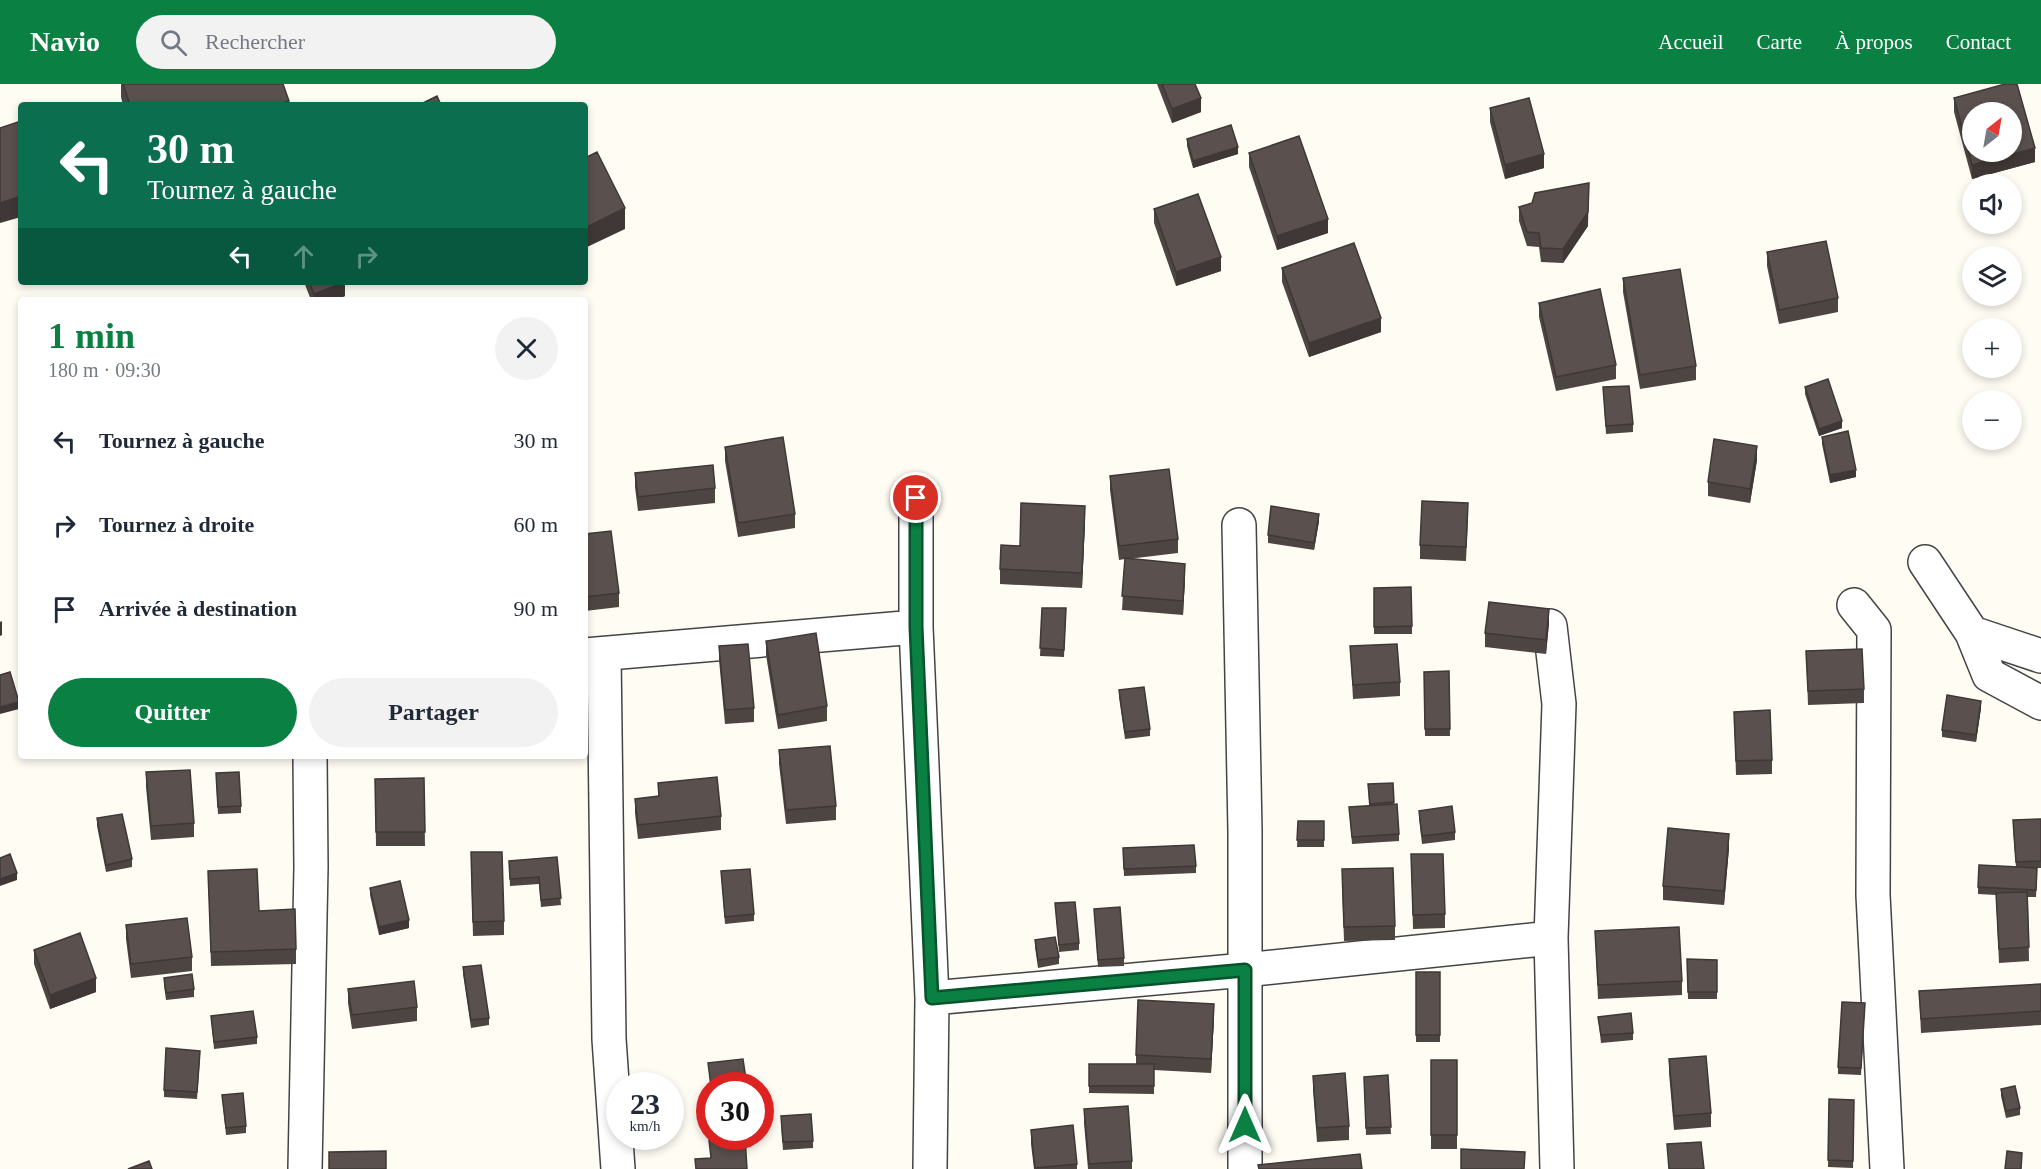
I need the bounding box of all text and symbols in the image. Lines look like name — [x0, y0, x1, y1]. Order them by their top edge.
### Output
search box — [136, 15, 556, 69]
text: Navio — [30, 26, 100, 57]
icon: search — [157, 26, 190, 59]
text: Rechercher — [205, 29, 305, 54]
text: Accueil — [1658, 30, 1724, 54]
text: Carte — [1757, 30, 1802, 54]
text: À propos — [1835, 30, 1913, 54]
text: Contact — [1946, 30, 2011, 54]
north arrow — [1962, 102, 2022, 162]
map controls — [1962, 102, 2022, 450]
icon: left — [48, 126, 126, 204]
text: 30 m — [147, 126, 235, 172]
button: sound — [1962, 174, 2022, 234]
text: Tournez à gauche — [147, 175, 337, 205]
icon: left — [224, 240, 257, 273]
icon: ahead — [287, 240, 320, 273]
icon: right — [350, 240, 383, 273]
button: layers — [1962, 246, 2022, 306]
text: 1 min — [48, 316, 135, 356]
button: close — [495, 317, 558, 380]
button: + — [1962, 318, 2022, 378]
text: 180 m · 09:30 — [48, 359, 161, 381]
button: − — [1962, 390, 2022, 450]
icon: left — [48, 425, 81, 458]
text: Tournez à gauche — [99, 428, 264, 453]
text: 30 m — [513, 428, 558, 453]
pin — [890, 472, 941, 523]
icon: arrive — [899, 481, 932, 514]
icon: right — [48, 509, 81, 542]
text: Tournez à droite — [99, 512, 254, 537]
text: 60 m — [513, 512, 558, 537]
icon: arrive — [48, 593, 81, 626]
text: Arrivée à destination — [99, 596, 297, 621]
text: 90 m — [513, 596, 558, 621]
button: Quitter — [48, 678, 297, 747]
button: Partager — [309, 678, 558, 747]
speed limit sign: 30 — [696, 1072, 774, 1150]
text: 23 — [630, 1087, 660, 1120]
position arrow — [1213, 1093, 1277, 1157]
text: km/h — [630, 1118, 660, 1134]

